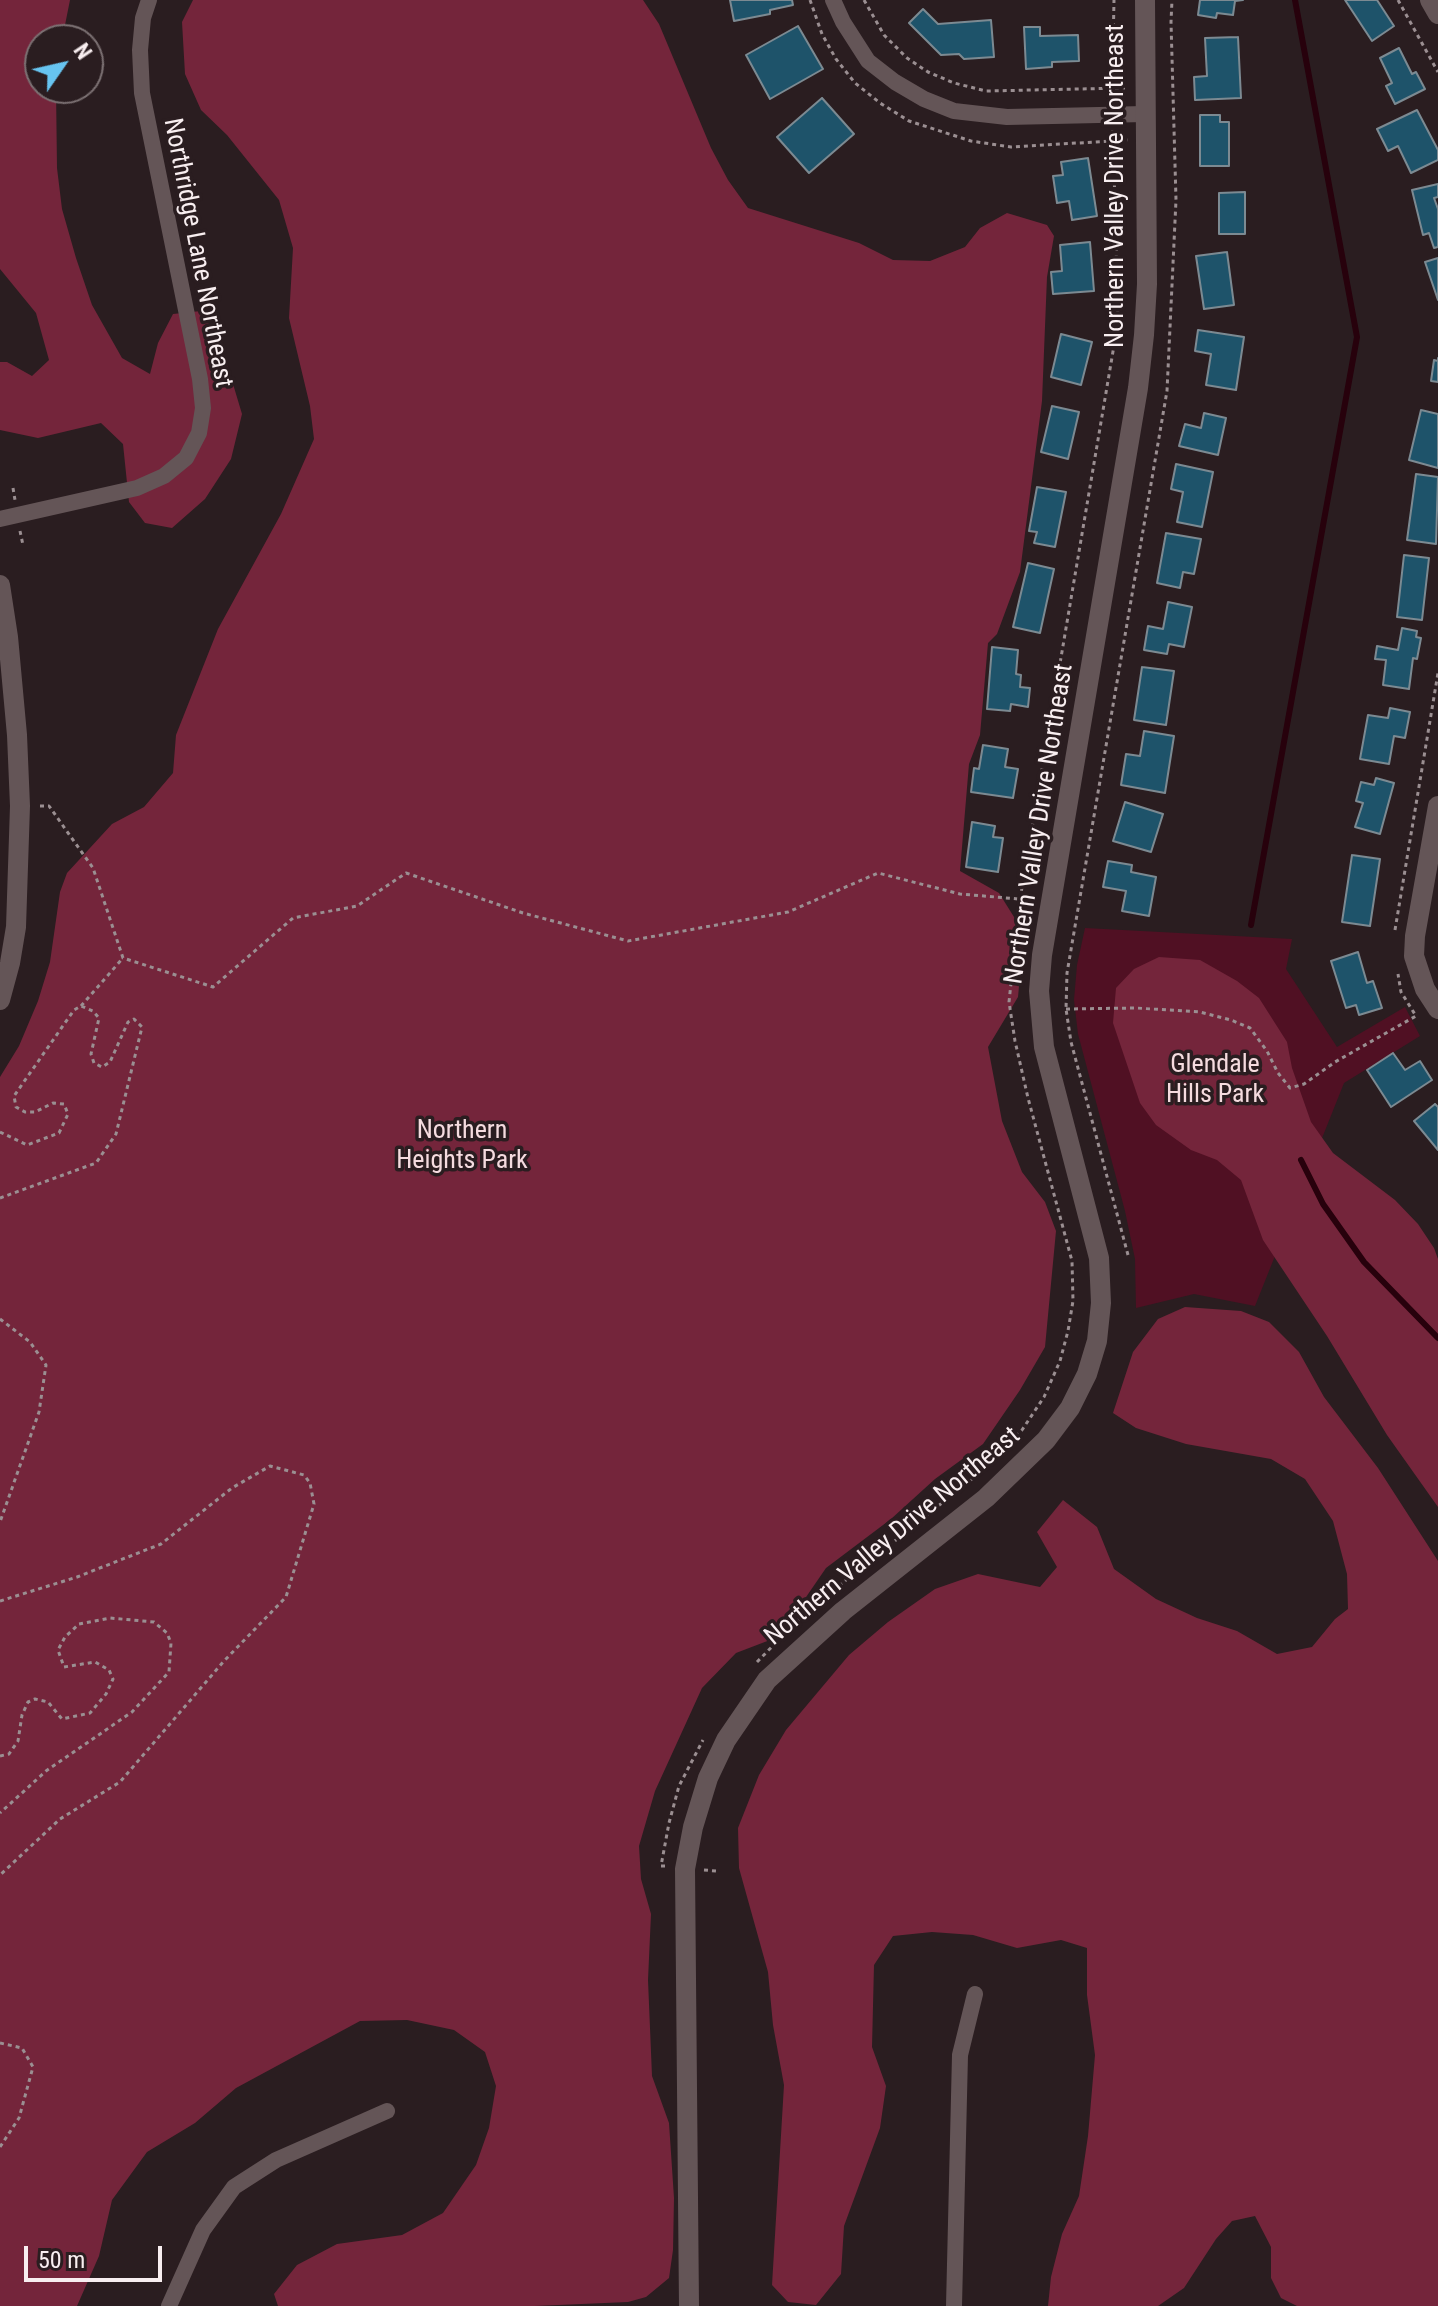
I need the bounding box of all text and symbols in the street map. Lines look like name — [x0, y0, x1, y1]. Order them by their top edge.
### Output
north arrow — [24, 24, 104, 104]
street label: Northern Valley Drive Northeast — [1100, 24, 1132, 348]
text: N — [69, 39, 97, 64]
street label: Northridge Lane Northeast — [156, 116, 238, 390]
street label: Northern Valley Drive Northeast — [999, 662, 1081, 986]
park label: Glendale Hills Park — [1166, 1049, 1264, 1110]
park label: Northern Heights Park — [396, 1115, 528, 1176]
street label: Northern Valley Drive Northeast — [759, 1421, 1027, 1653]
scale bar — [28, 2230, 166, 2280]
text: 50 m — [38, 2246, 85, 2274]

